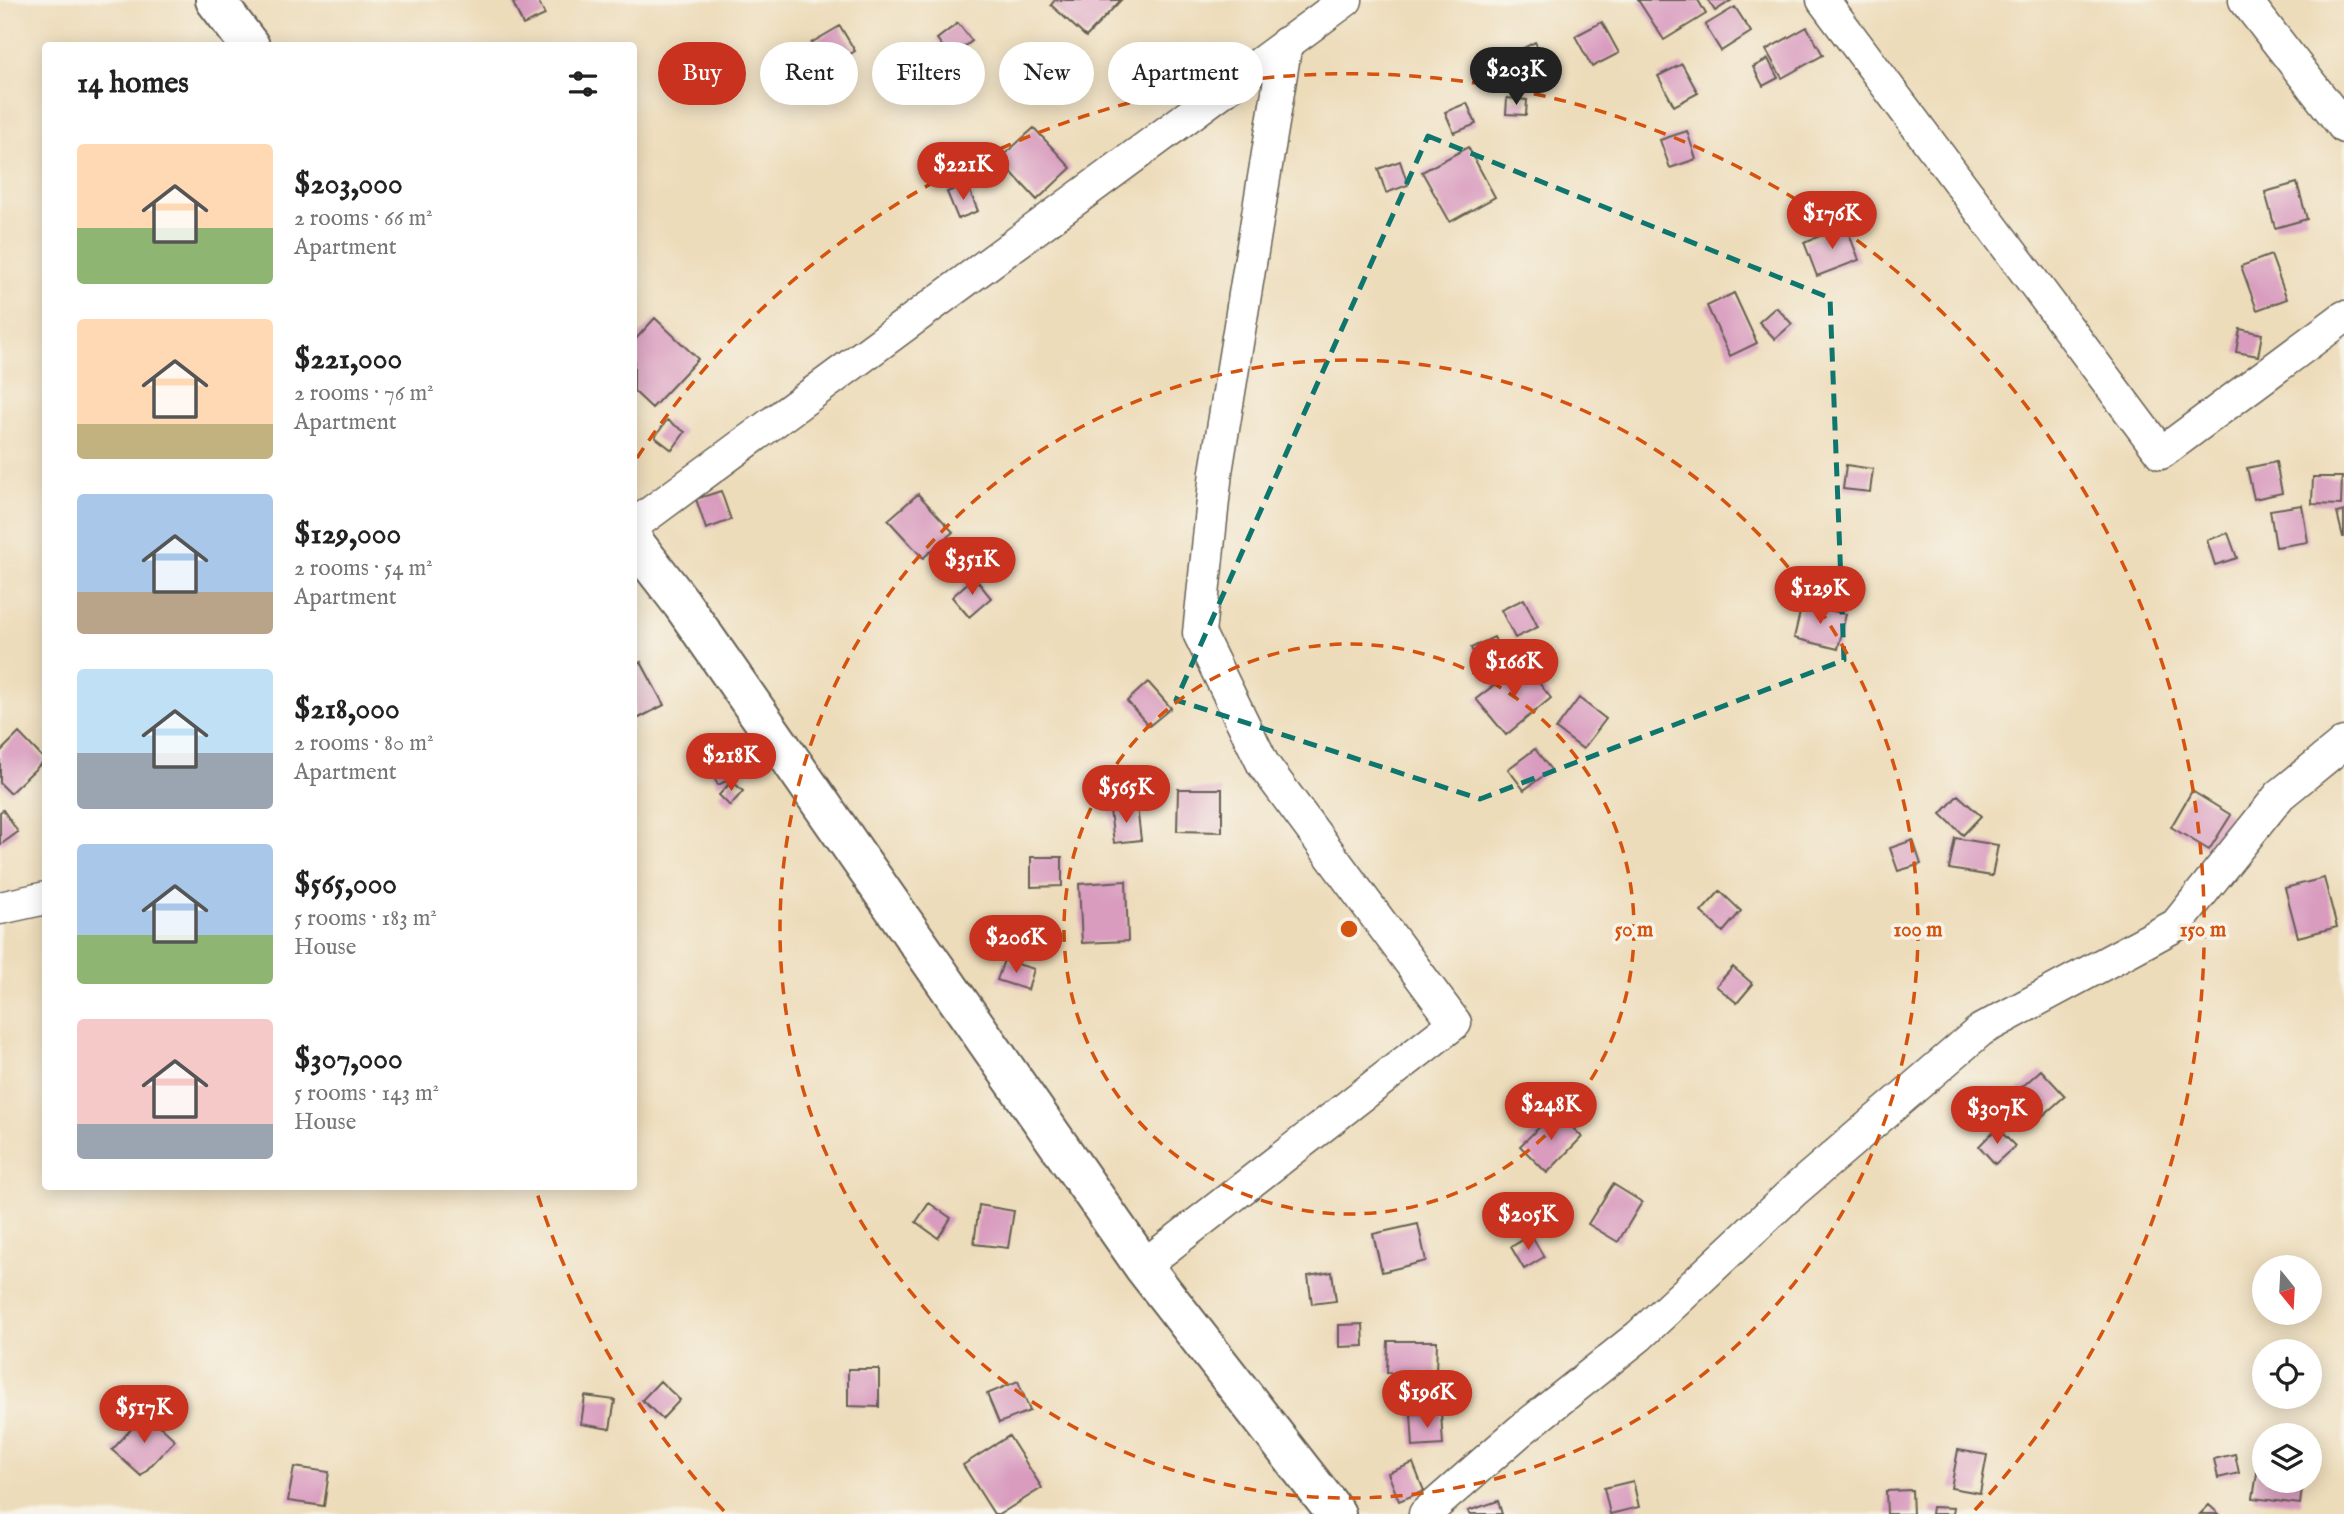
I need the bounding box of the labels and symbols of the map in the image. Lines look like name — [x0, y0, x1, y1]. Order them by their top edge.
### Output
pin: $203K — [1467, 48, 1565, 107]
pin: $221K — [914, 142, 1012, 202]
pin: $176K — [1783, 191, 1881, 251]
pin: $351K — [923, 538, 1021, 597]
pin: $129K — [1771, 566, 1869, 626]
pin: $166K — [1465, 640, 1563, 699]
pin: $218K — [682, 734, 780, 793]
pin: $565K — [1077, 766, 1175, 825]
pin: $206K — [967, 916, 1065, 975]
centre of rings — [1337, 917, 1361, 941]
text: 50 m — [1615, 917, 1654, 944]
text: 100 m — [1893, 917, 1943, 944]
text: 150 m — [2180, 917, 2227, 944]
pin: $248K — [1502, 1082, 1600, 1142]
pin: $307K — [1948, 1086, 2046, 1146]
pin: $205K — [1479, 1192, 1577, 1252]
north arrow — [2252, 1255, 2322, 1325]
pin: $196K — [1378, 1370, 1476, 1430]
pin: $517K — [95, 1386, 193, 1445]

